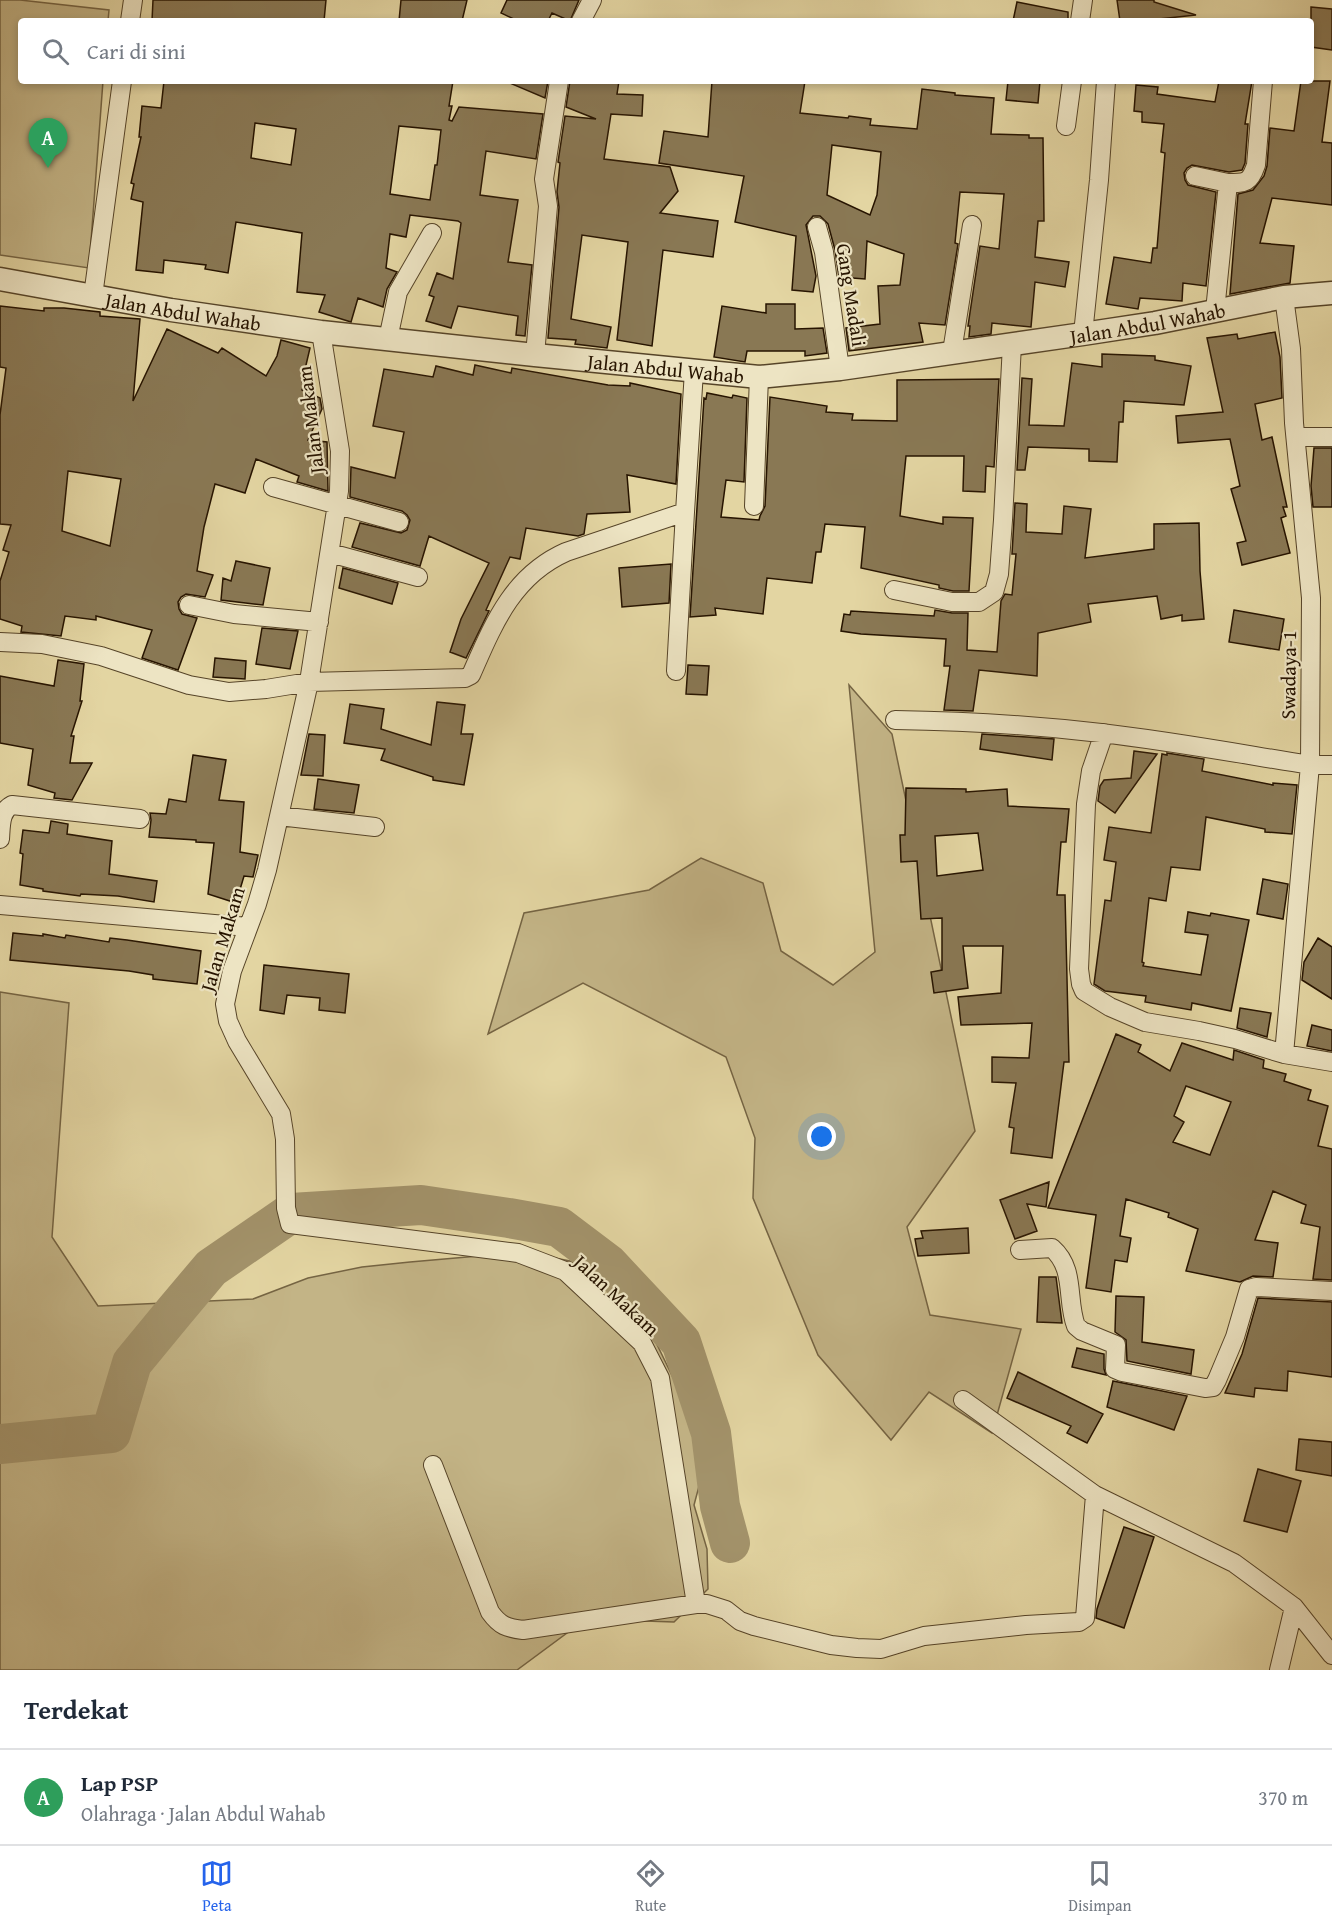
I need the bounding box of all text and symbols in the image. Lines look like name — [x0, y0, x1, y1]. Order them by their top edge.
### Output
search box — [18, 18, 1314, 84]
icon: search — [39, 35, 72, 68]
text: Cari di sini — [87, 35, 186, 67]
pin: A — [28, 118, 68, 168]
street label: Gang Madali — [830, 241, 875, 349]
street label: Jalan Abdul Wahab — [100, 283, 263, 338]
street label: Jalan Abdul Wahab — [1065, 295, 1228, 351]
street label: Jalan Abdul Wahab — [583, 345, 745, 390]
street label: Jalan Makam — [289, 364, 331, 478]
street label: Swadaya-1 — [1273, 630, 1303, 720]
street label: Jalan Makam — [191, 882, 252, 998]
your location — [807, 1122, 836, 1151]
street label: Jalan Makam — [565, 1245, 667, 1343]
text: Terdekat — [24, 1690, 128, 1729]
text: Lap PSP — [81, 1767, 158, 1799]
text: A — [37, 1783, 50, 1812]
text: 370 m — [1258, 1783, 1308, 1812]
text: Olahraga · Jalan Abdul Wahab — [81, 1799, 326, 1828]
tab: Peta — [200, 1857, 233, 1917]
tab: Rute — [634, 1857, 667, 1917]
tab: Disimpan — [1068, 1857, 1132, 1917]

